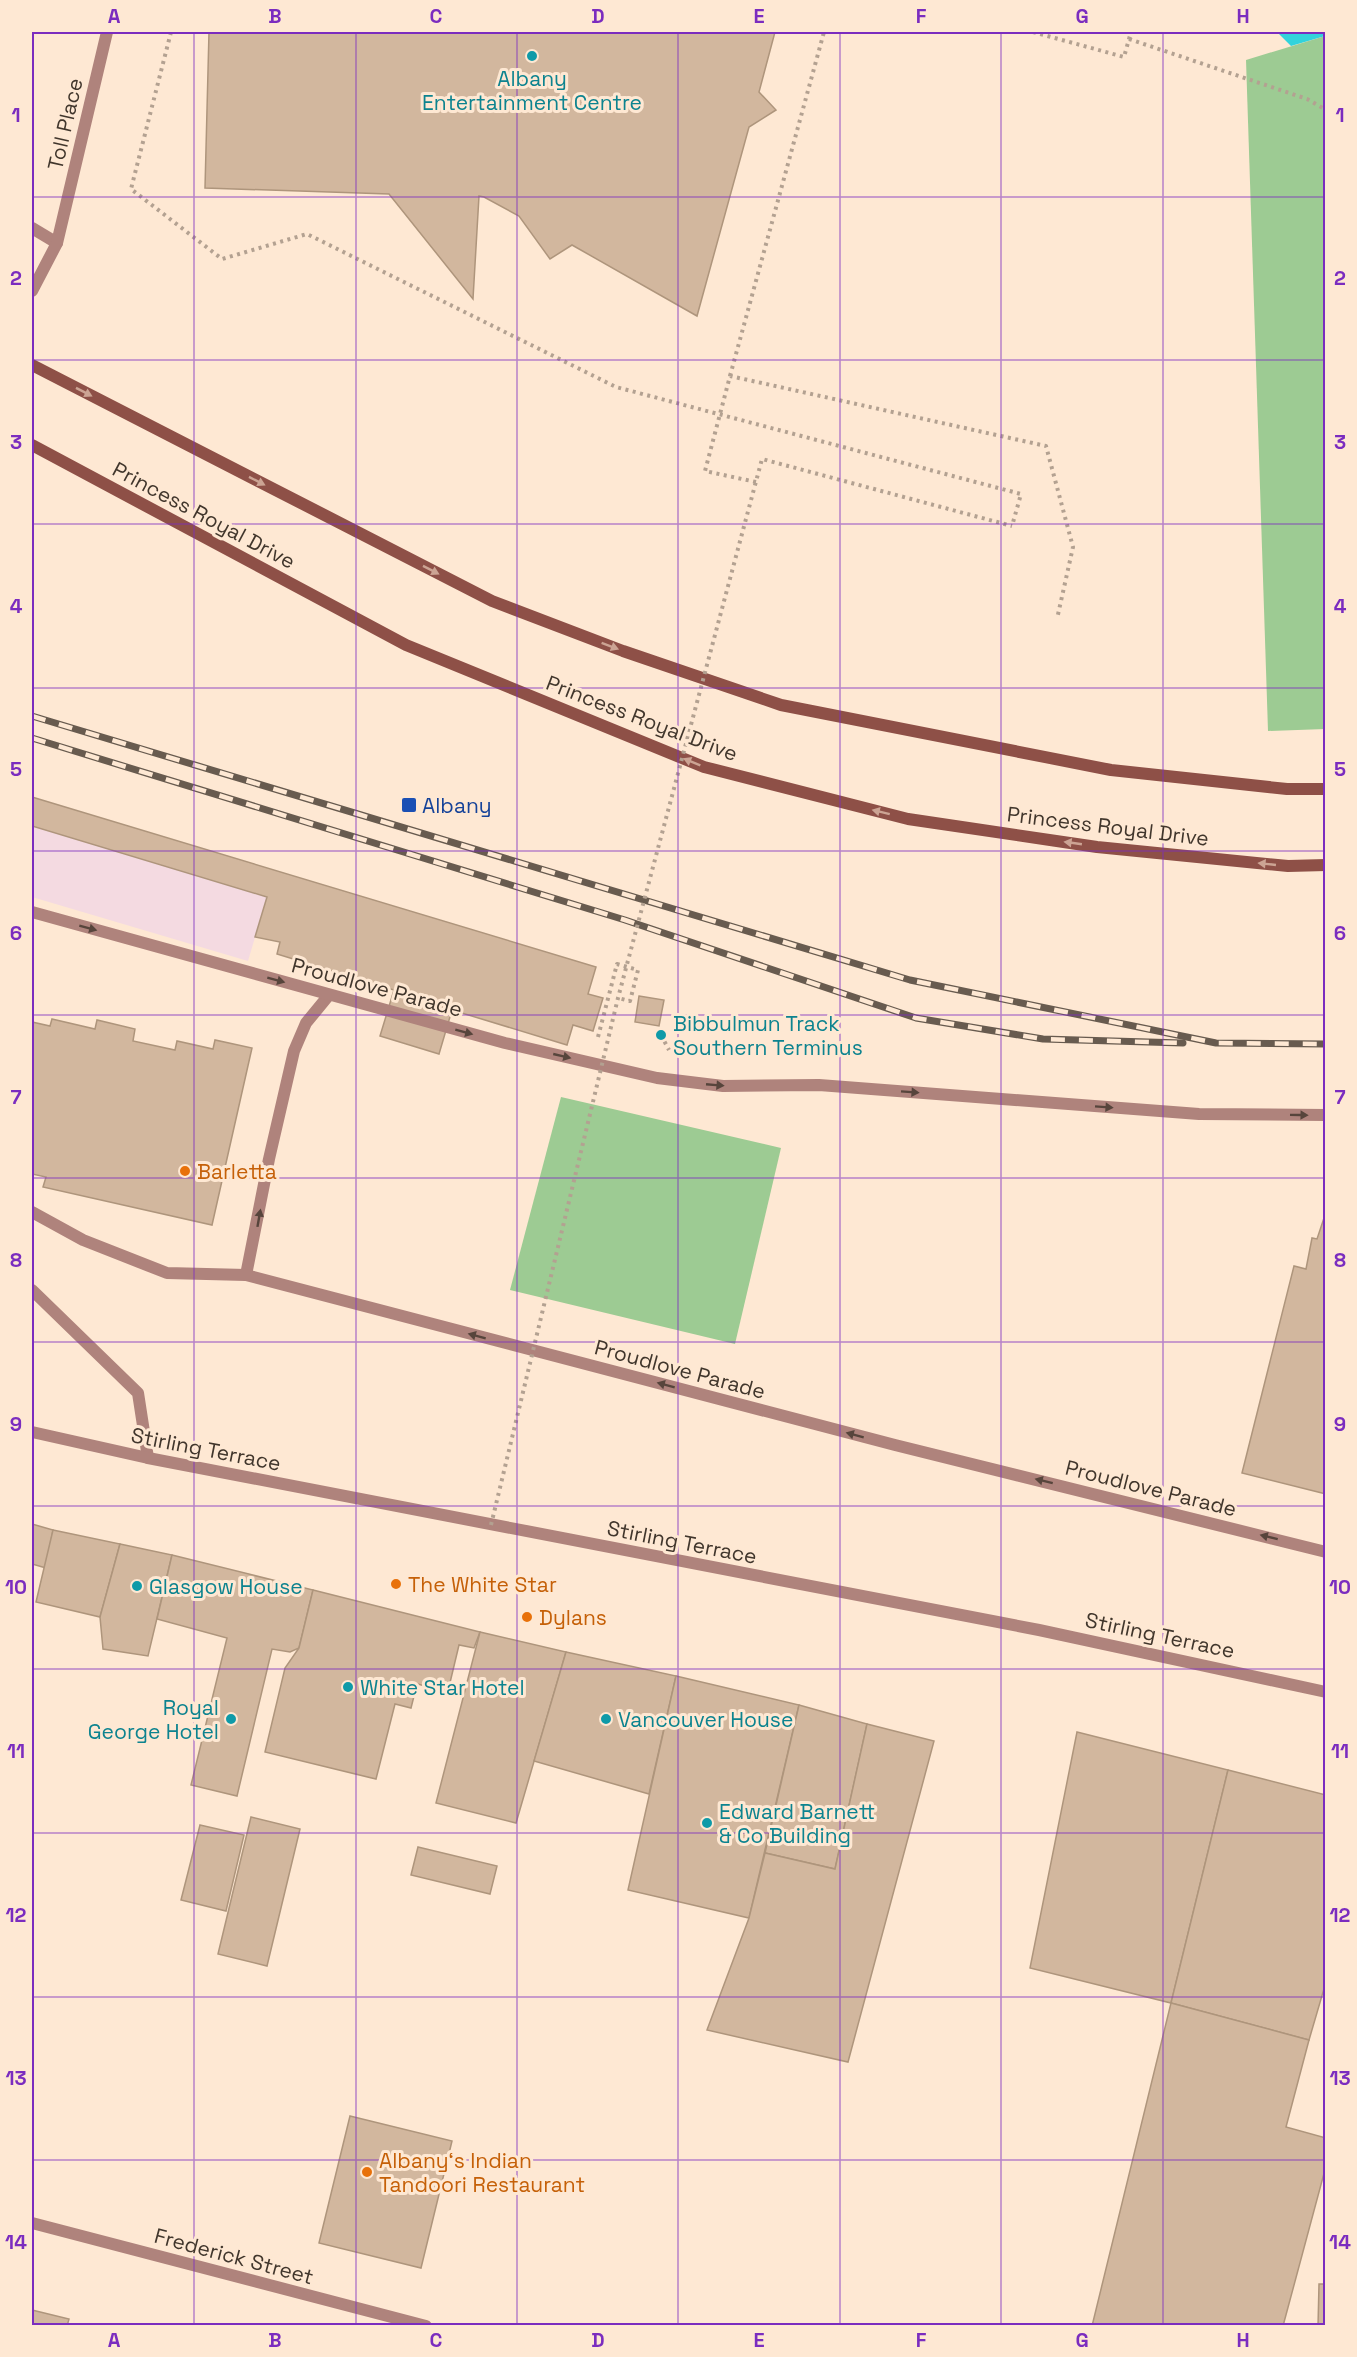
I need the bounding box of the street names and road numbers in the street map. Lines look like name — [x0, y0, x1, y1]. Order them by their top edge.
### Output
street label: Toll Place — [41, 75, 89, 173]
street label: Princess Royal Drive — [108, 455, 300, 575]
street label: Princess Royal Drive — [542, 669, 742, 767]
street label: Princess Royal Drive — [1006, 800, 1210, 852]
street label: Proudlove Parade — [289, 951, 465, 1023]
street label: Proudlove Parade — [592, 1333, 768, 1405]
street label: Stirling Terrace — [129, 1421, 283, 1477]
street label: Proudlove Parade — [1062, 1454, 1240, 1522]
street label: Stirling Terrace — [605, 1514, 759, 1570]
street label: Stirling Terrace — [1083, 1606, 1237, 1664]
street label: Frederick Street — [151, 2222, 317, 2290]

